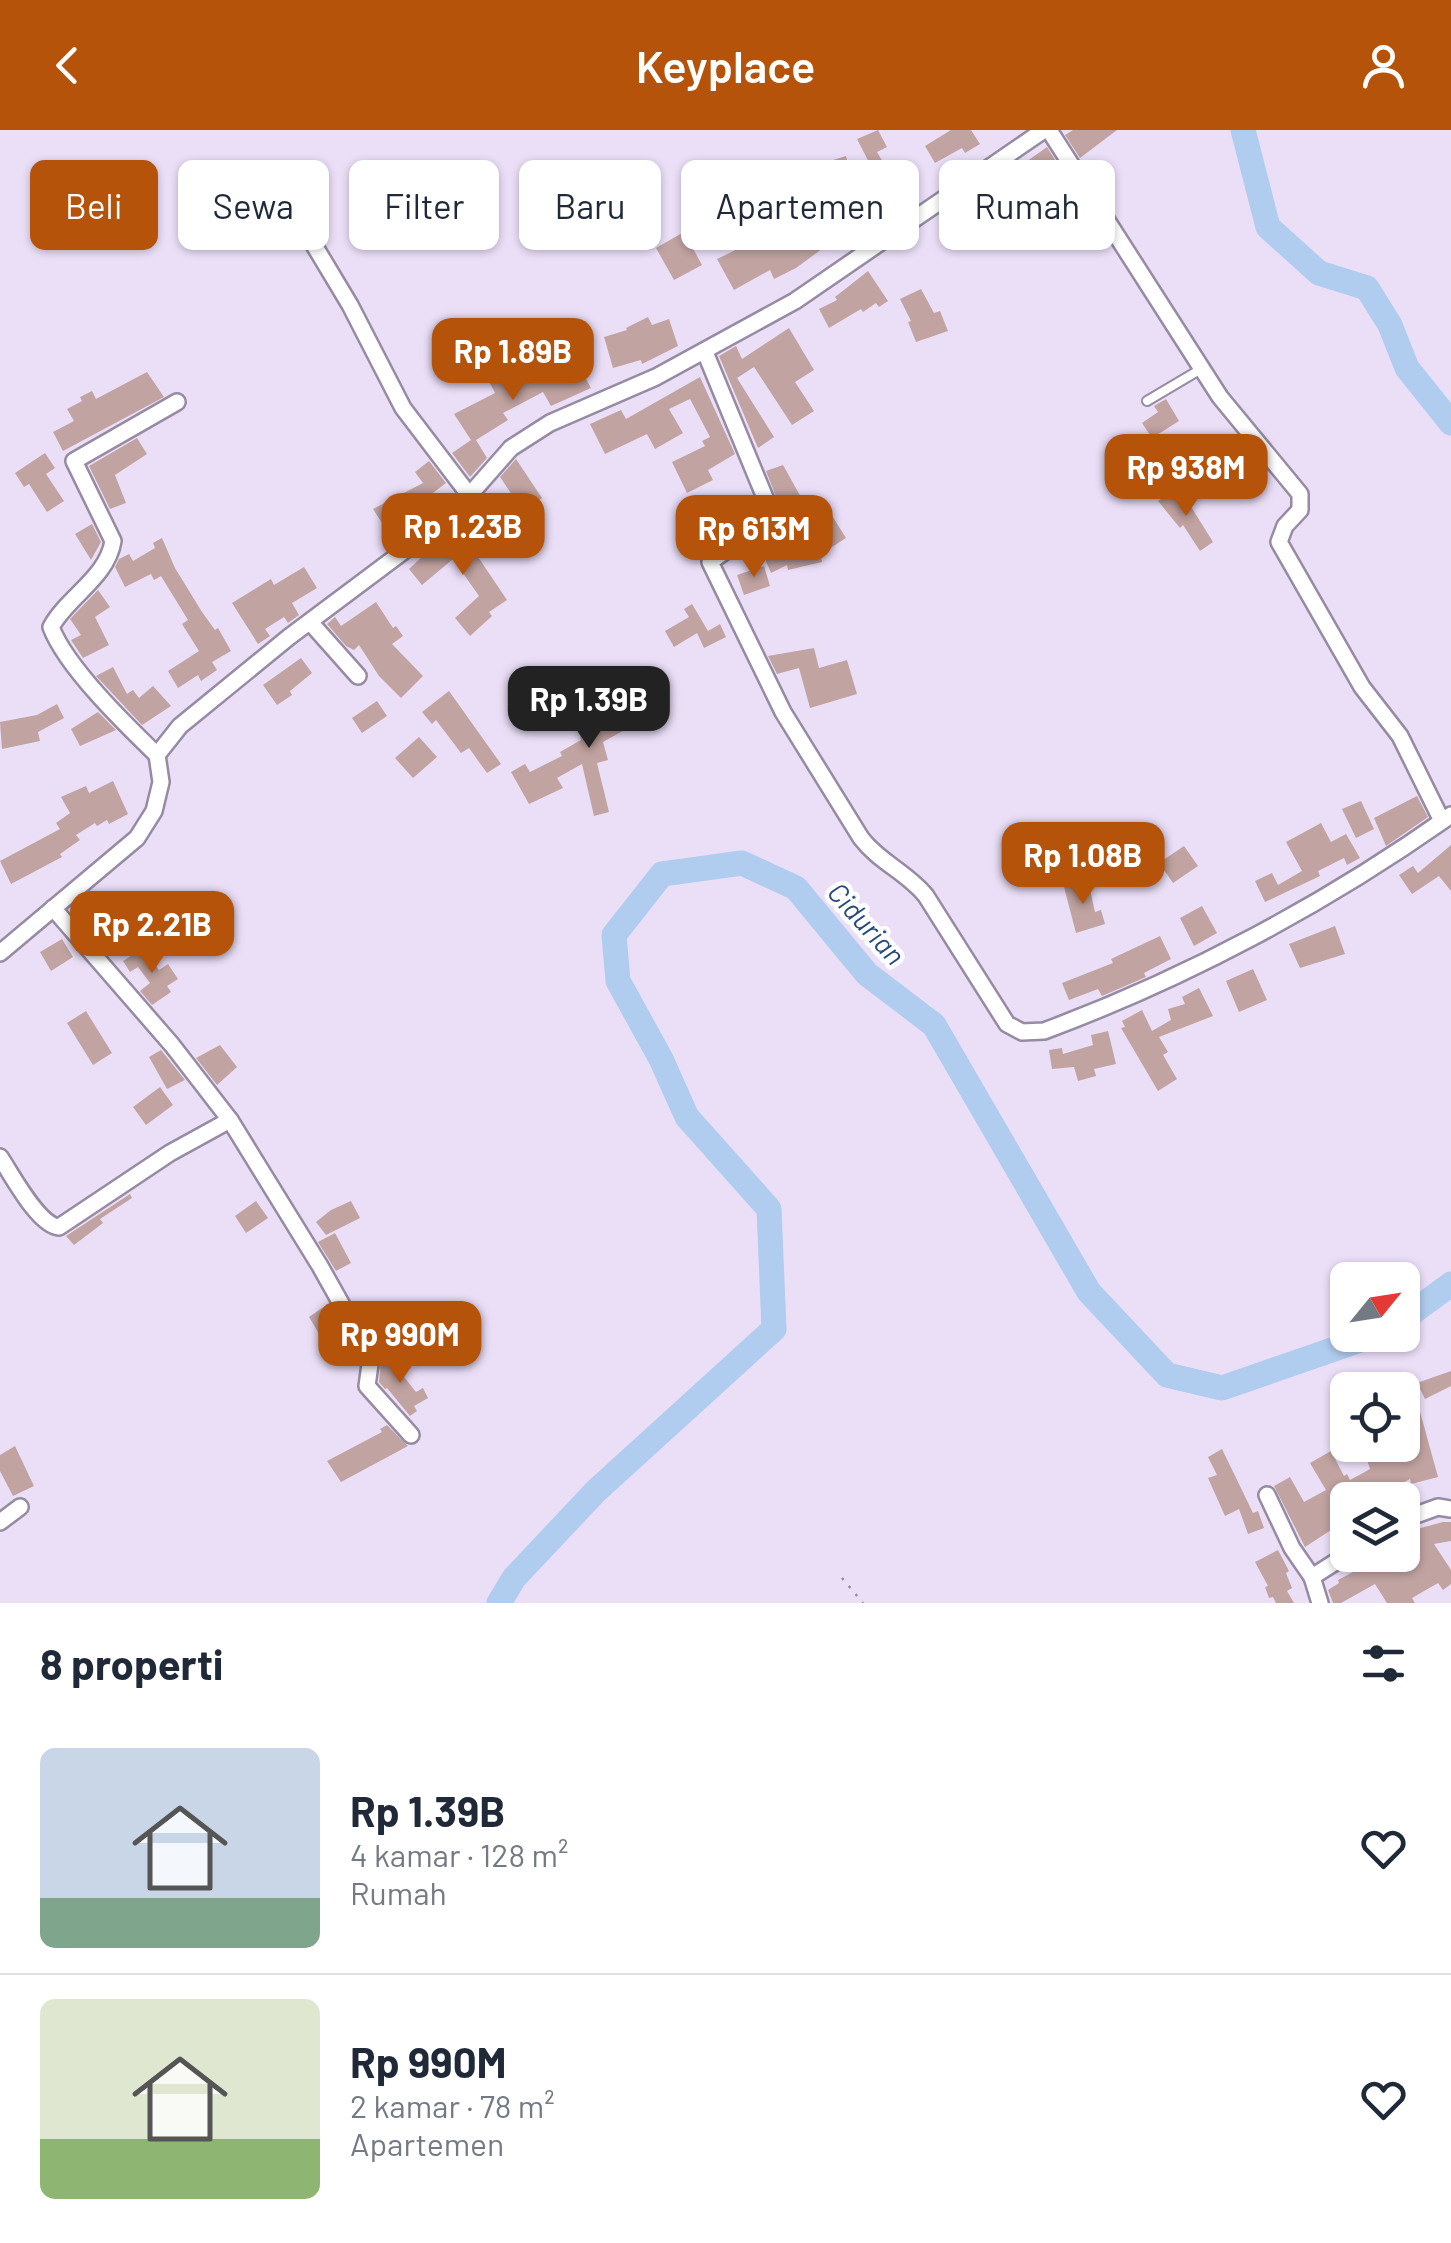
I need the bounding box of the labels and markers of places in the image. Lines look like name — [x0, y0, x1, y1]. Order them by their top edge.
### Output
pin: Rp 1.89B — [410, 318, 616, 403]
pin: Rp 938M — [1094, 434, 1278, 519]
pin: Rp 1.23B — [360, 493, 566, 578]
pin: Rp 613M — [662, 495, 846, 580]
pin: Rp 1.39B — [486, 666, 692, 751]
pin: Rp 1.08B — [980, 822, 1186, 907]
pin: Rp 2.21B — [49, 891, 255, 976]
pin: Rp 990M — [308, 1301, 492, 1386]

